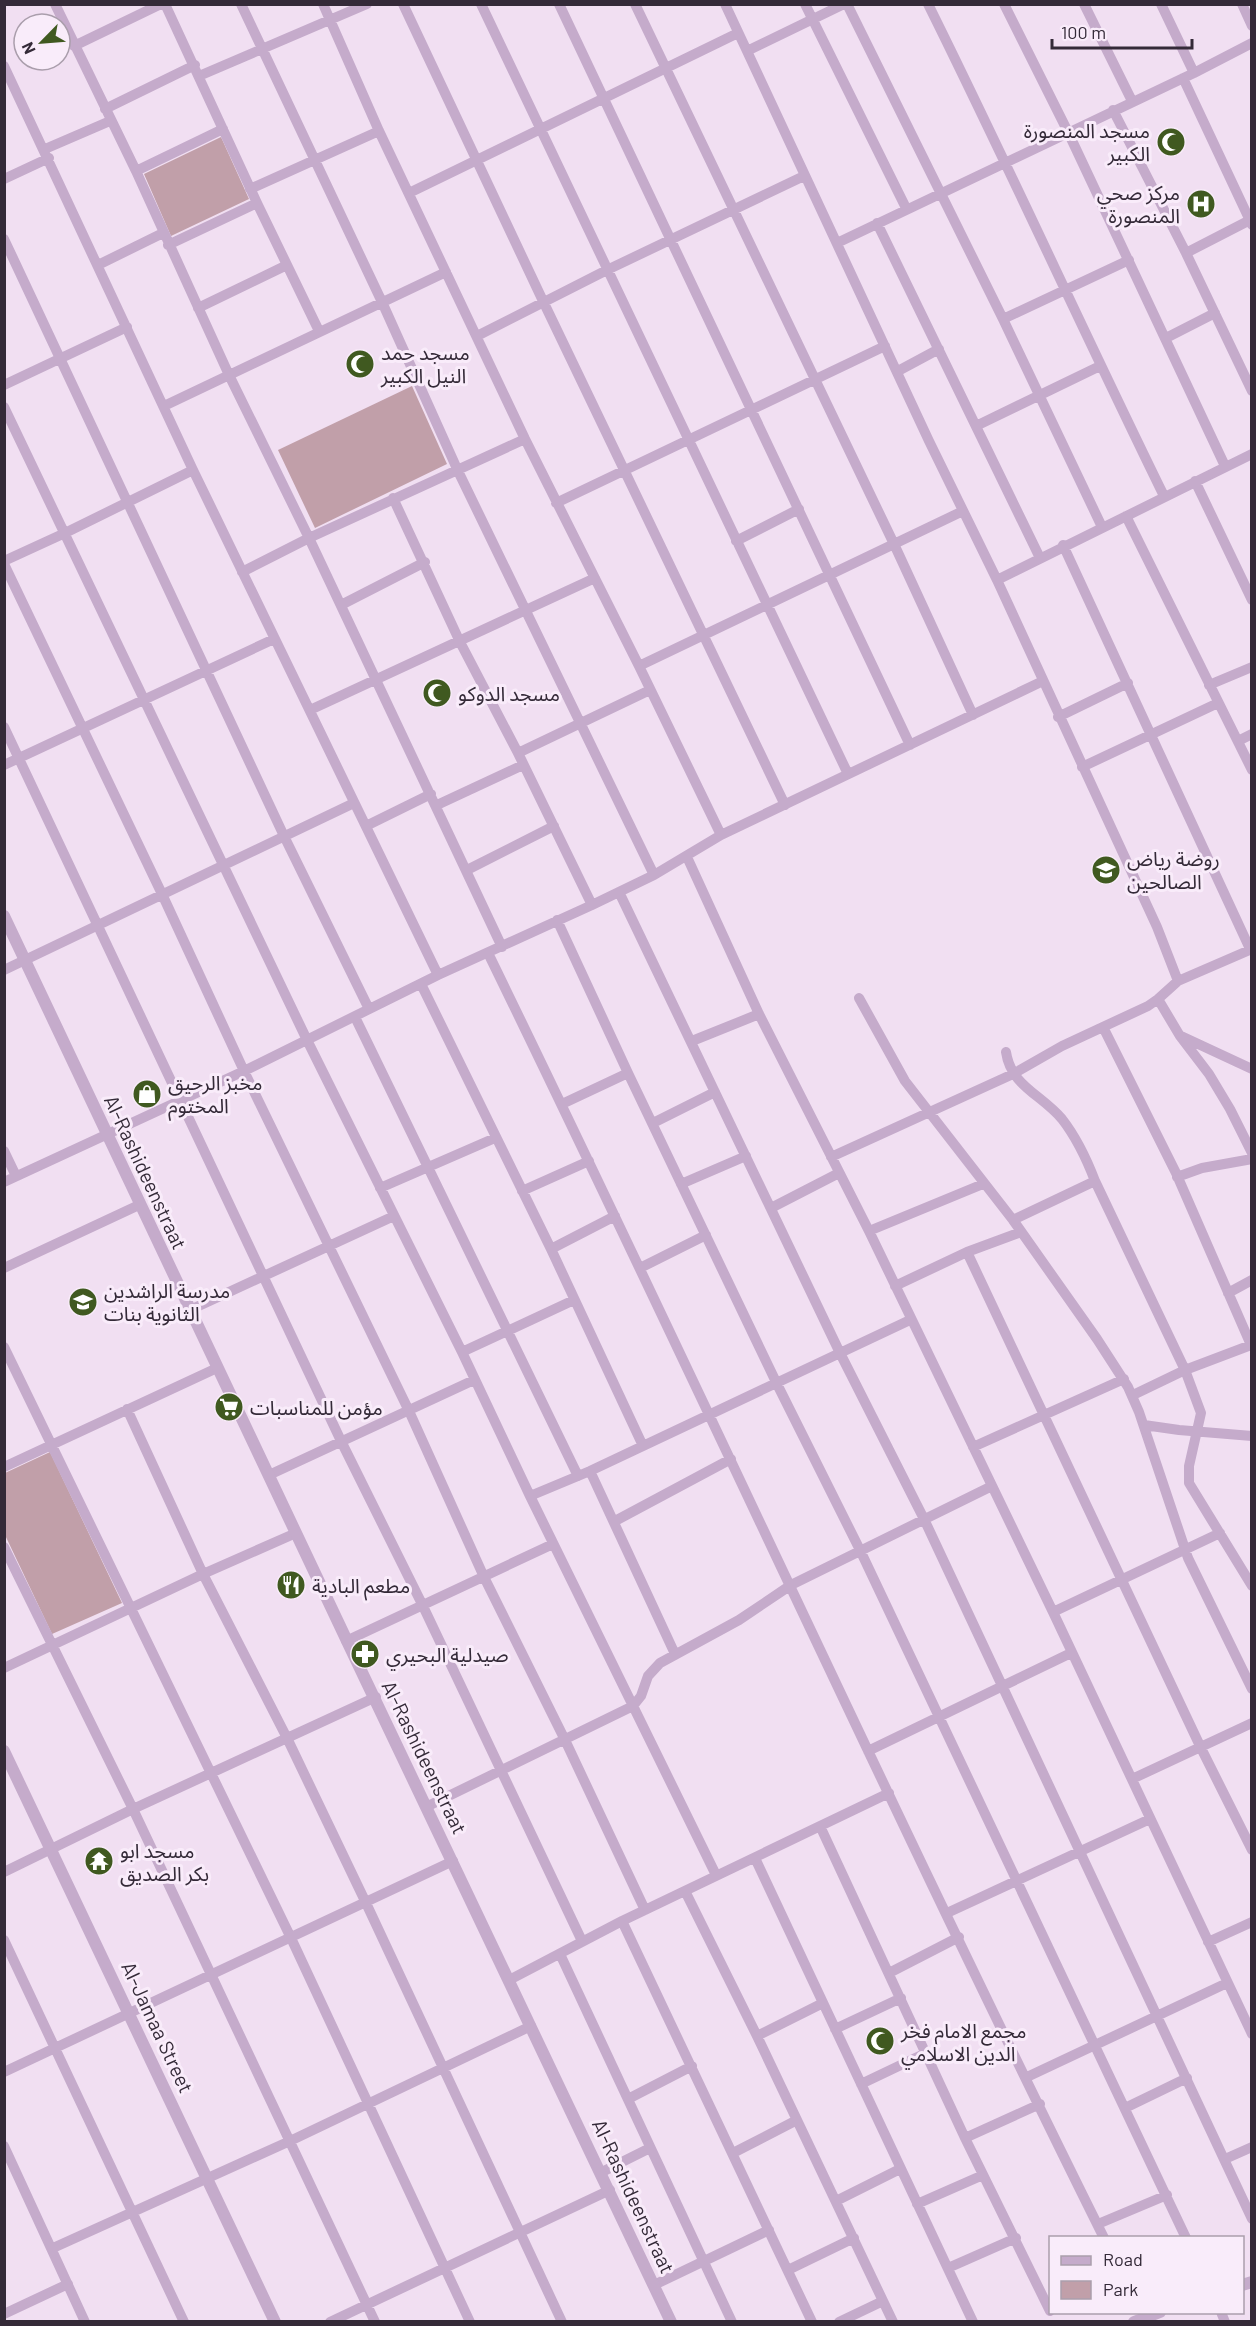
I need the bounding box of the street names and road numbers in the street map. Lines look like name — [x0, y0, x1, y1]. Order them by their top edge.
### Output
street label: Al-Rashideenstraat — [100, 1091, 192, 1253]
street label: Al-Rashideenstraat — [378, 1677, 472, 1837]
street label: Al-Jamaa Street — [117, 1958, 199, 2096]
street label: Al-Rashideenstraat — [588, 2115, 680, 2277]

